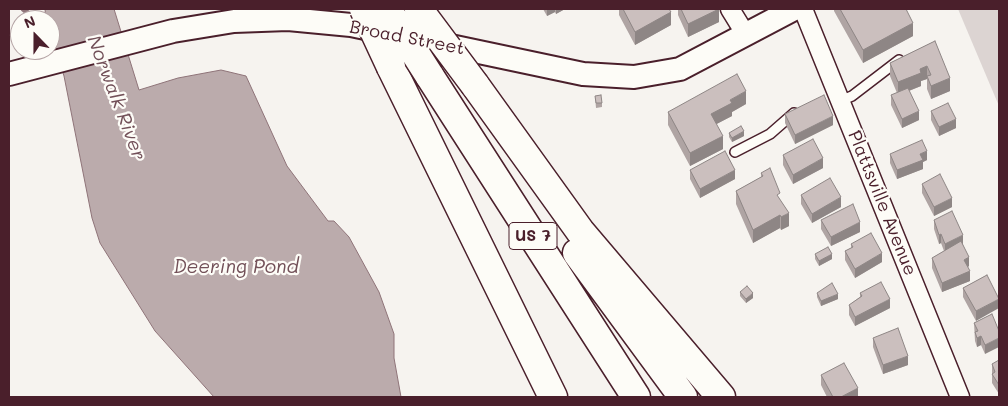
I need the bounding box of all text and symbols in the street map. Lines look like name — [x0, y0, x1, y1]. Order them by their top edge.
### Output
north arrow — [10, 10, 60, 60]
text: N — [21, 11, 38, 32]
street label: Broad Street — [348, 16, 466, 60]
water label: Norwalk River — [82, 32, 150, 164]
street label: Plattsville Avenue — [843, 127, 921, 279]
road number: US 7 — [509, 222, 557, 250]
water label: Deering Pond — [173, 256, 299, 278]

